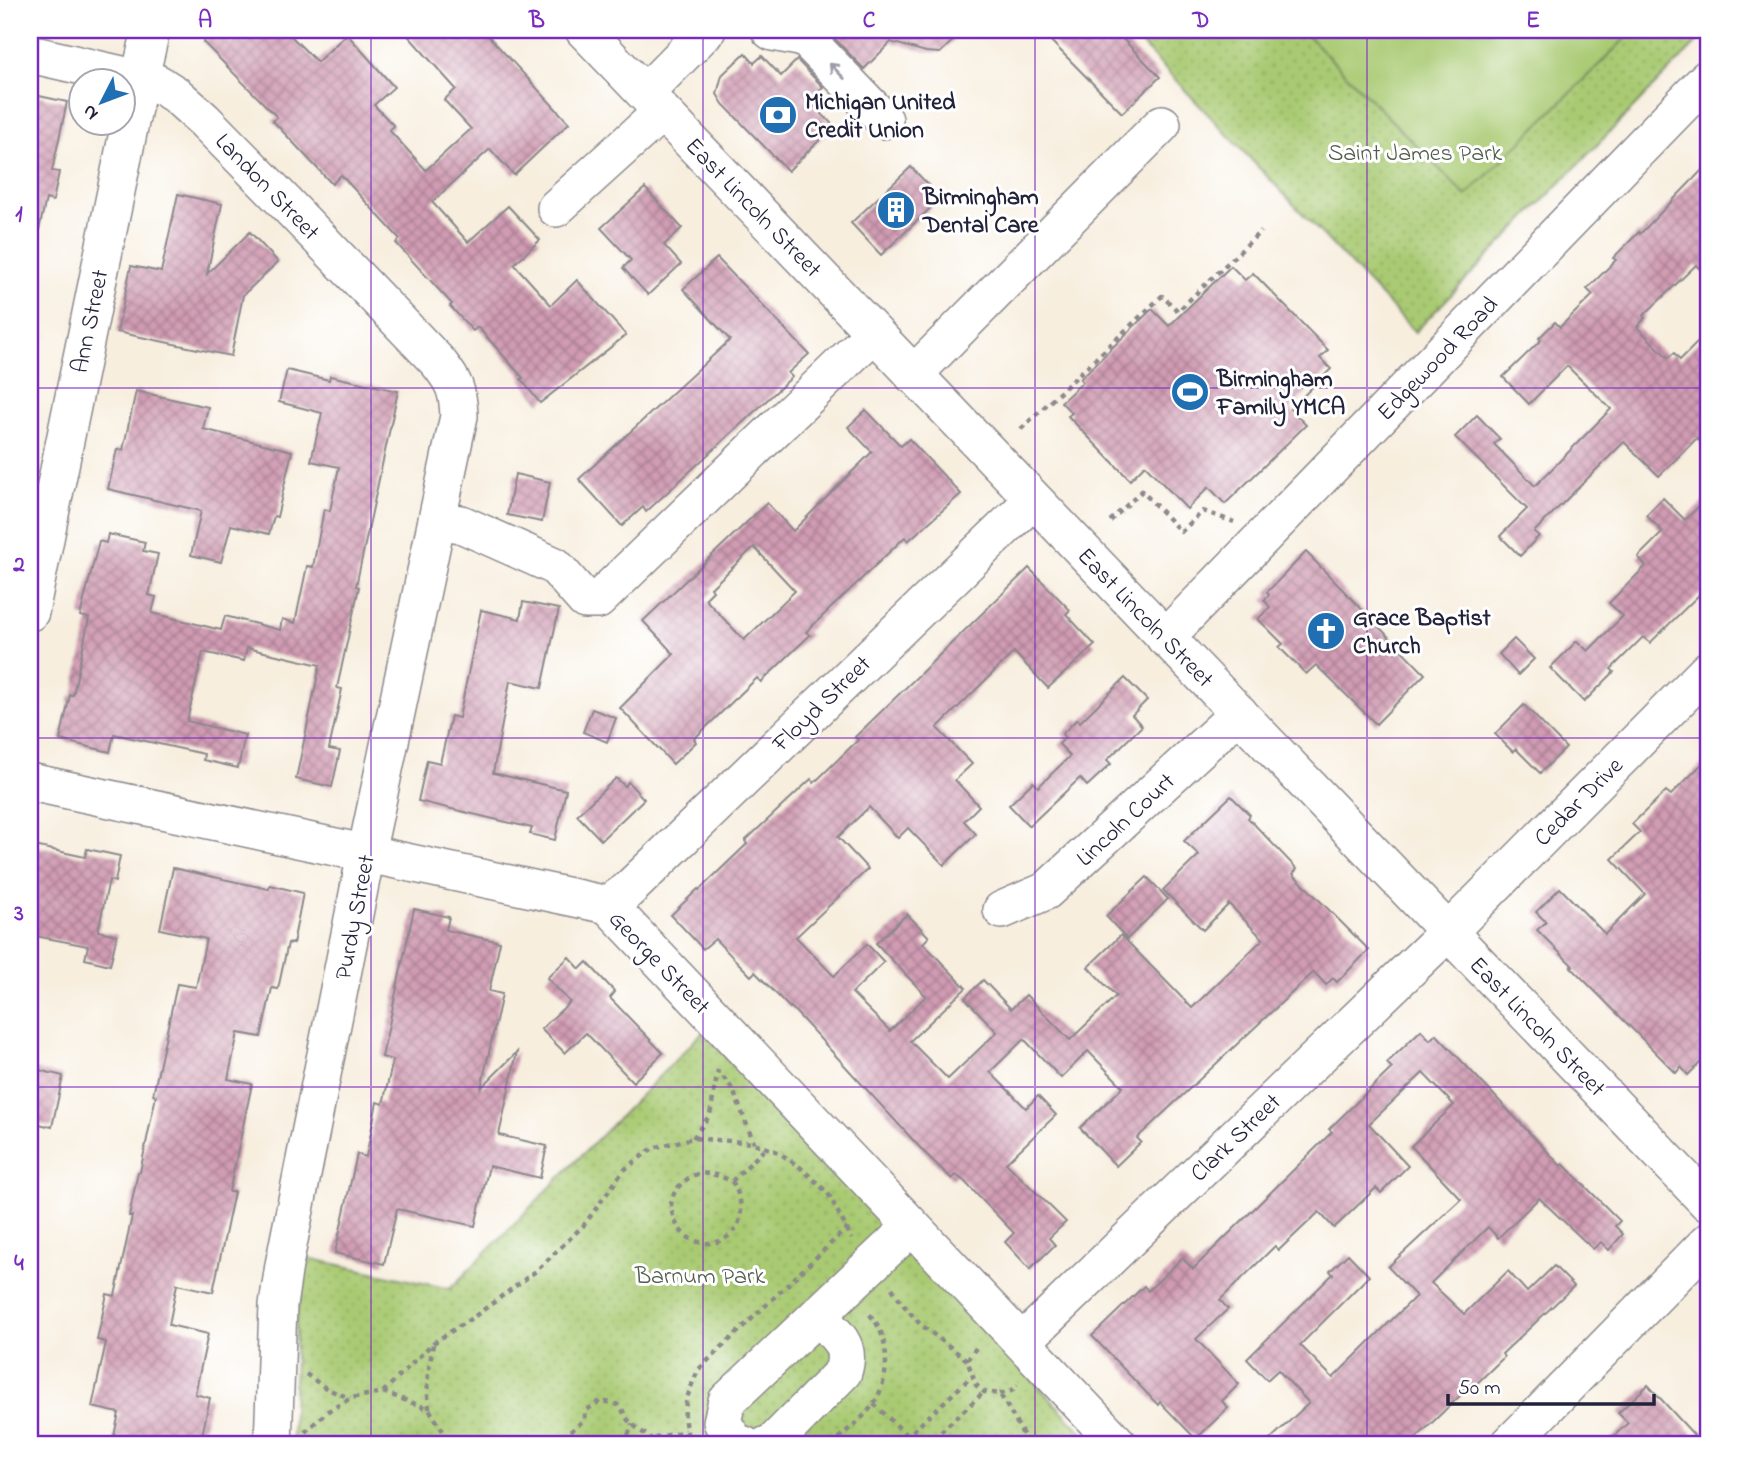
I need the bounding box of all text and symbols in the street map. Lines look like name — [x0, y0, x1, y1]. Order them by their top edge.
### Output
text: A — [198, 5, 212, 38]
text: B — [528, 5, 545, 38]
text: C — [863, 5, 876, 38]
text: D — [1192, 5, 1209, 38]
text: E — [1526, 5, 1540, 38]
one-way arrow — [829, 62, 846, 79]
north arrow — [66, 66, 136, 136]
place label: Michigan United Credit Union — [805, 86, 956, 149]
bank icon: Michigan United Credit Union — [757, 94, 799, 136]
text: N — [77, 98, 106, 126]
street label: Landon Street — [206, 126, 327, 250]
street label: East Lincoln Street — [676, 131, 829, 287]
park label: Saint James Park — [1328, 137, 1503, 172]
place label: Birmingham Dental Care — [922, 181, 1040, 244]
building icon: Birmingham Dental Care — [875, 189, 917, 231]
text: 1 — [15, 199, 23, 232]
street label: Ann Street — [63, 267, 119, 376]
street label: Edgewood Road — [1370, 289, 1508, 430]
place label: Birmingham Family YMCA — [1216, 363, 1346, 427]
sports icon: Birmingham Family YMCA — [1169, 371, 1211, 413]
street label: East Lincoln Street — [1068, 541, 1221, 697]
text: 2 — [12, 549, 25, 582]
place label: Grace Baptist Church — [1353, 602, 1492, 665]
church icon: Grace Baptist Church — [1305, 610, 1347, 652]
street label: Floyd Street — [765, 648, 881, 763]
street label: Cedar Drive — [1527, 750, 1633, 855]
street label: Lincoln Court — [1069, 766, 1184, 876]
street label: Purdy Street — [327, 852, 387, 983]
text: 3 — [13, 898, 24, 931]
street label: George Street — [599, 903, 717, 1024]
street label: East Lincoln Street — [1460, 950, 1613, 1106]
street label: Clark Street — [1183, 1086, 1290, 1191]
text: 4 — [14, 1248, 24, 1281]
park label: Barnum Park — [634, 1260, 765, 1295]
scale bar — [1448, 1363, 1654, 1407]
text: 50 m — [1458, 1374, 1501, 1404]

